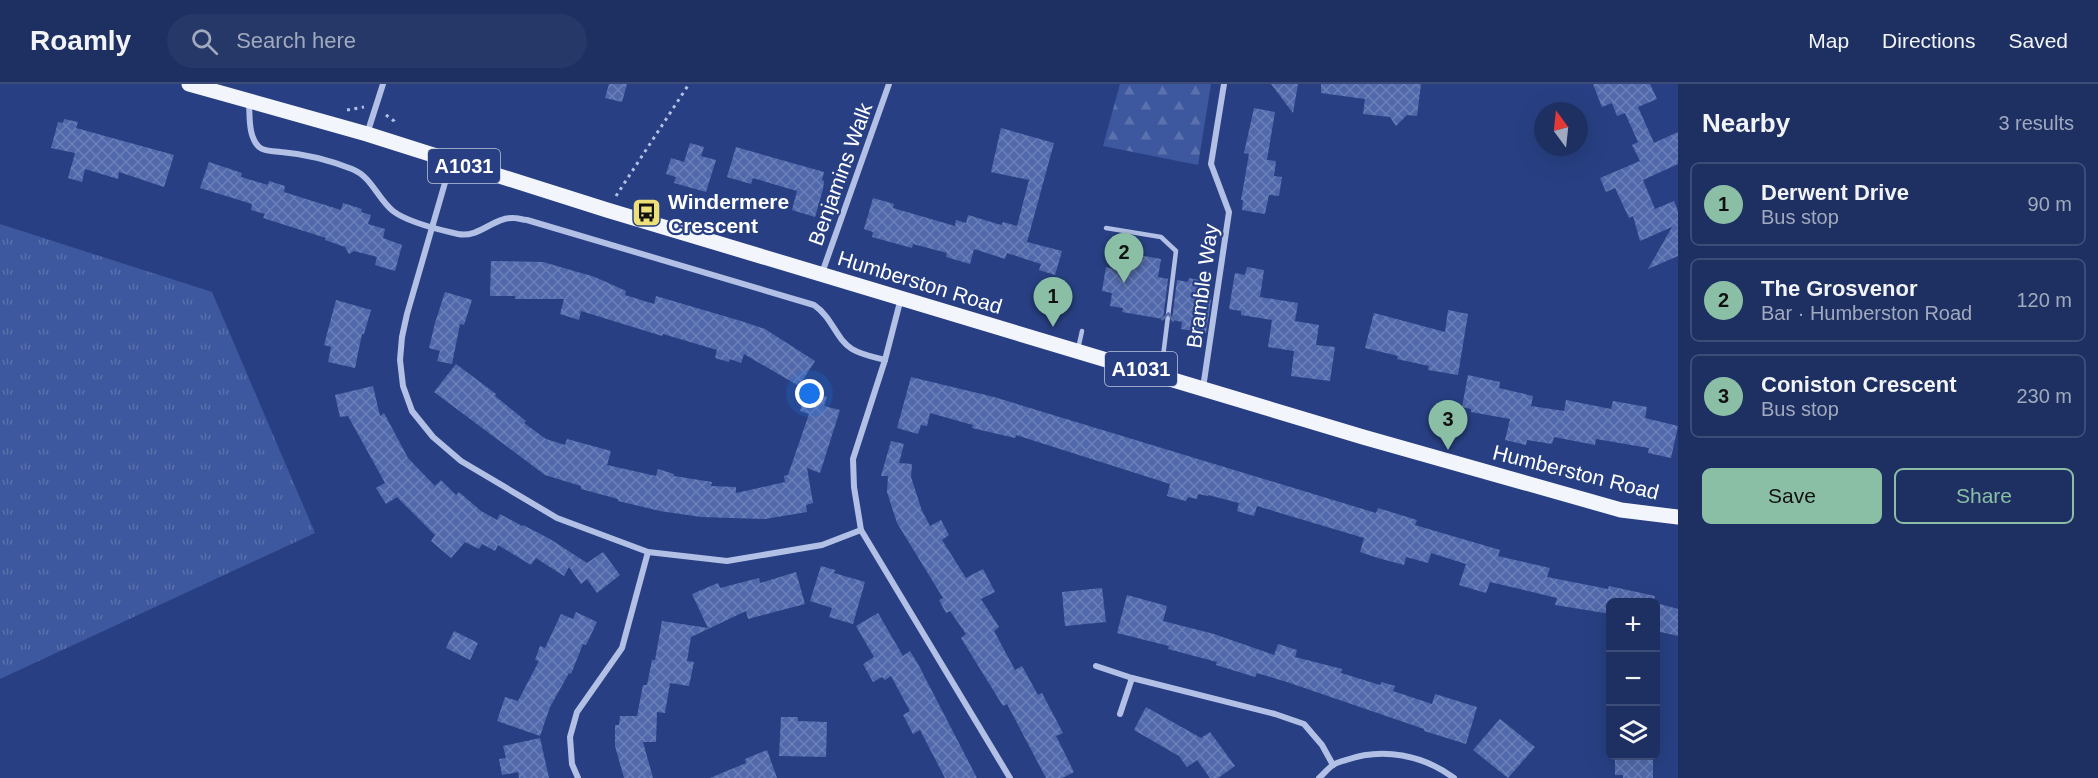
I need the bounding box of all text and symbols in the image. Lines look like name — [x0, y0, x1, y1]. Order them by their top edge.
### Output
search box — [167, 14, 587, 68]
text: Roamly — [30, 25, 131, 56]
icon: search — [188, 25, 221, 58]
text: Search here — [236, 28, 356, 53]
text: Map — [1808, 29, 1849, 52]
text: Directions — [1882, 29, 1975, 52]
text: Saved — [2008, 29, 2068, 52]
street label: Benjamins Walk — [804, 99, 877, 248]
north arrow — [1534, 102, 1588, 156]
text: Nearby — [1702, 108, 1790, 138]
text: 3 results — [1998, 112, 2074, 134]
road number: A1031 — [428, 149, 500, 183]
text: Derwent Drive — [1761, 180, 1909, 205]
place label: Windermere Crescent — [668, 190, 789, 237]
text: 1 — [1718, 193, 1729, 215]
text: 90 m — [2028, 193, 2072, 215]
bus stop icon: Windermere Crescent — [631, 197, 663, 229]
text: Bus stop — [1761, 206, 1839, 228]
street label: Bramble Way — [1182, 222, 1222, 350]
pin: 2 — [1104, 234, 1144, 283]
street label: Humberston Road — [835, 246, 1005, 318]
text: The Grosvenor — [1761, 276, 1917, 301]
pin: 1 — [1034, 278, 1072, 327]
text: 2 — [1718, 289, 1729, 311]
text: 120 m — [2016, 289, 2072, 311]
text: Bar · Humberston Road — [1761, 302, 1972, 324]
one-way arrow — [1161, 312, 1174, 321]
road number: A1031 — [1105, 352, 1177, 386]
text: Coniston Crescent — [1761, 372, 1957, 397]
your location — [795, 379, 824, 408]
text: 3 — [1718, 385, 1729, 407]
text: 230 m — [2016, 385, 2072, 407]
text: Bus stop — [1761, 398, 1839, 420]
pin: 3 — [1428, 400, 1468, 450]
street label: Humberston Road — [1491, 440, 1661, 504]
button: Save — [1702, 468, 1882, 524]
button: Share — [1894, 468, 2074, 524]
map controls — [1606, 598, 1660, 760]
button: + — [1606, 598, 1660, 652]
button: − — [1606, 652, 1660, 706]
button: layers — [1606, 706, 1660, 760]

